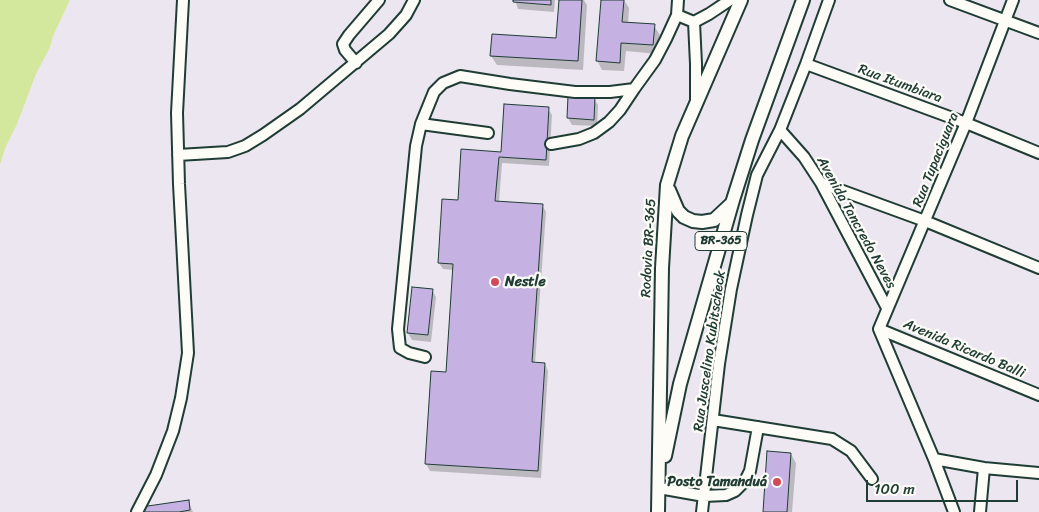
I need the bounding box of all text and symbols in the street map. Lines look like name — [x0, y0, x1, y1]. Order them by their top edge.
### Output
street label: Rua Itumbiara — [856, 61, 944, 107]
street label: Rua Tupaciguara — [909, 110, 963, 210]
street label: Avenida Tancredo Neves — [813, 154, 899, 292]
street label: Rodovia BR-365 — [638, 198, 660, 298]
road number: BR-365 — [695, 232, 747, 250]
street label: Rua Juscelino Kubitscheck — [690, 269, 730, 433]
place label: Nestle — [505, 274, 546, 290]
marker: Nestle — [489, 276, 501, 288]
street label: Avenida Ricardo Balli — [901, 316, 1027, 382]
scale bar — [869, 470, 1022, 502]
place label: Posto Tamanduá — [667, 474, 767, 490]
marker: Posto Tamanduá — [771, 476, 783, 488]
text: 100 m — [874, 476, 915, 502]

